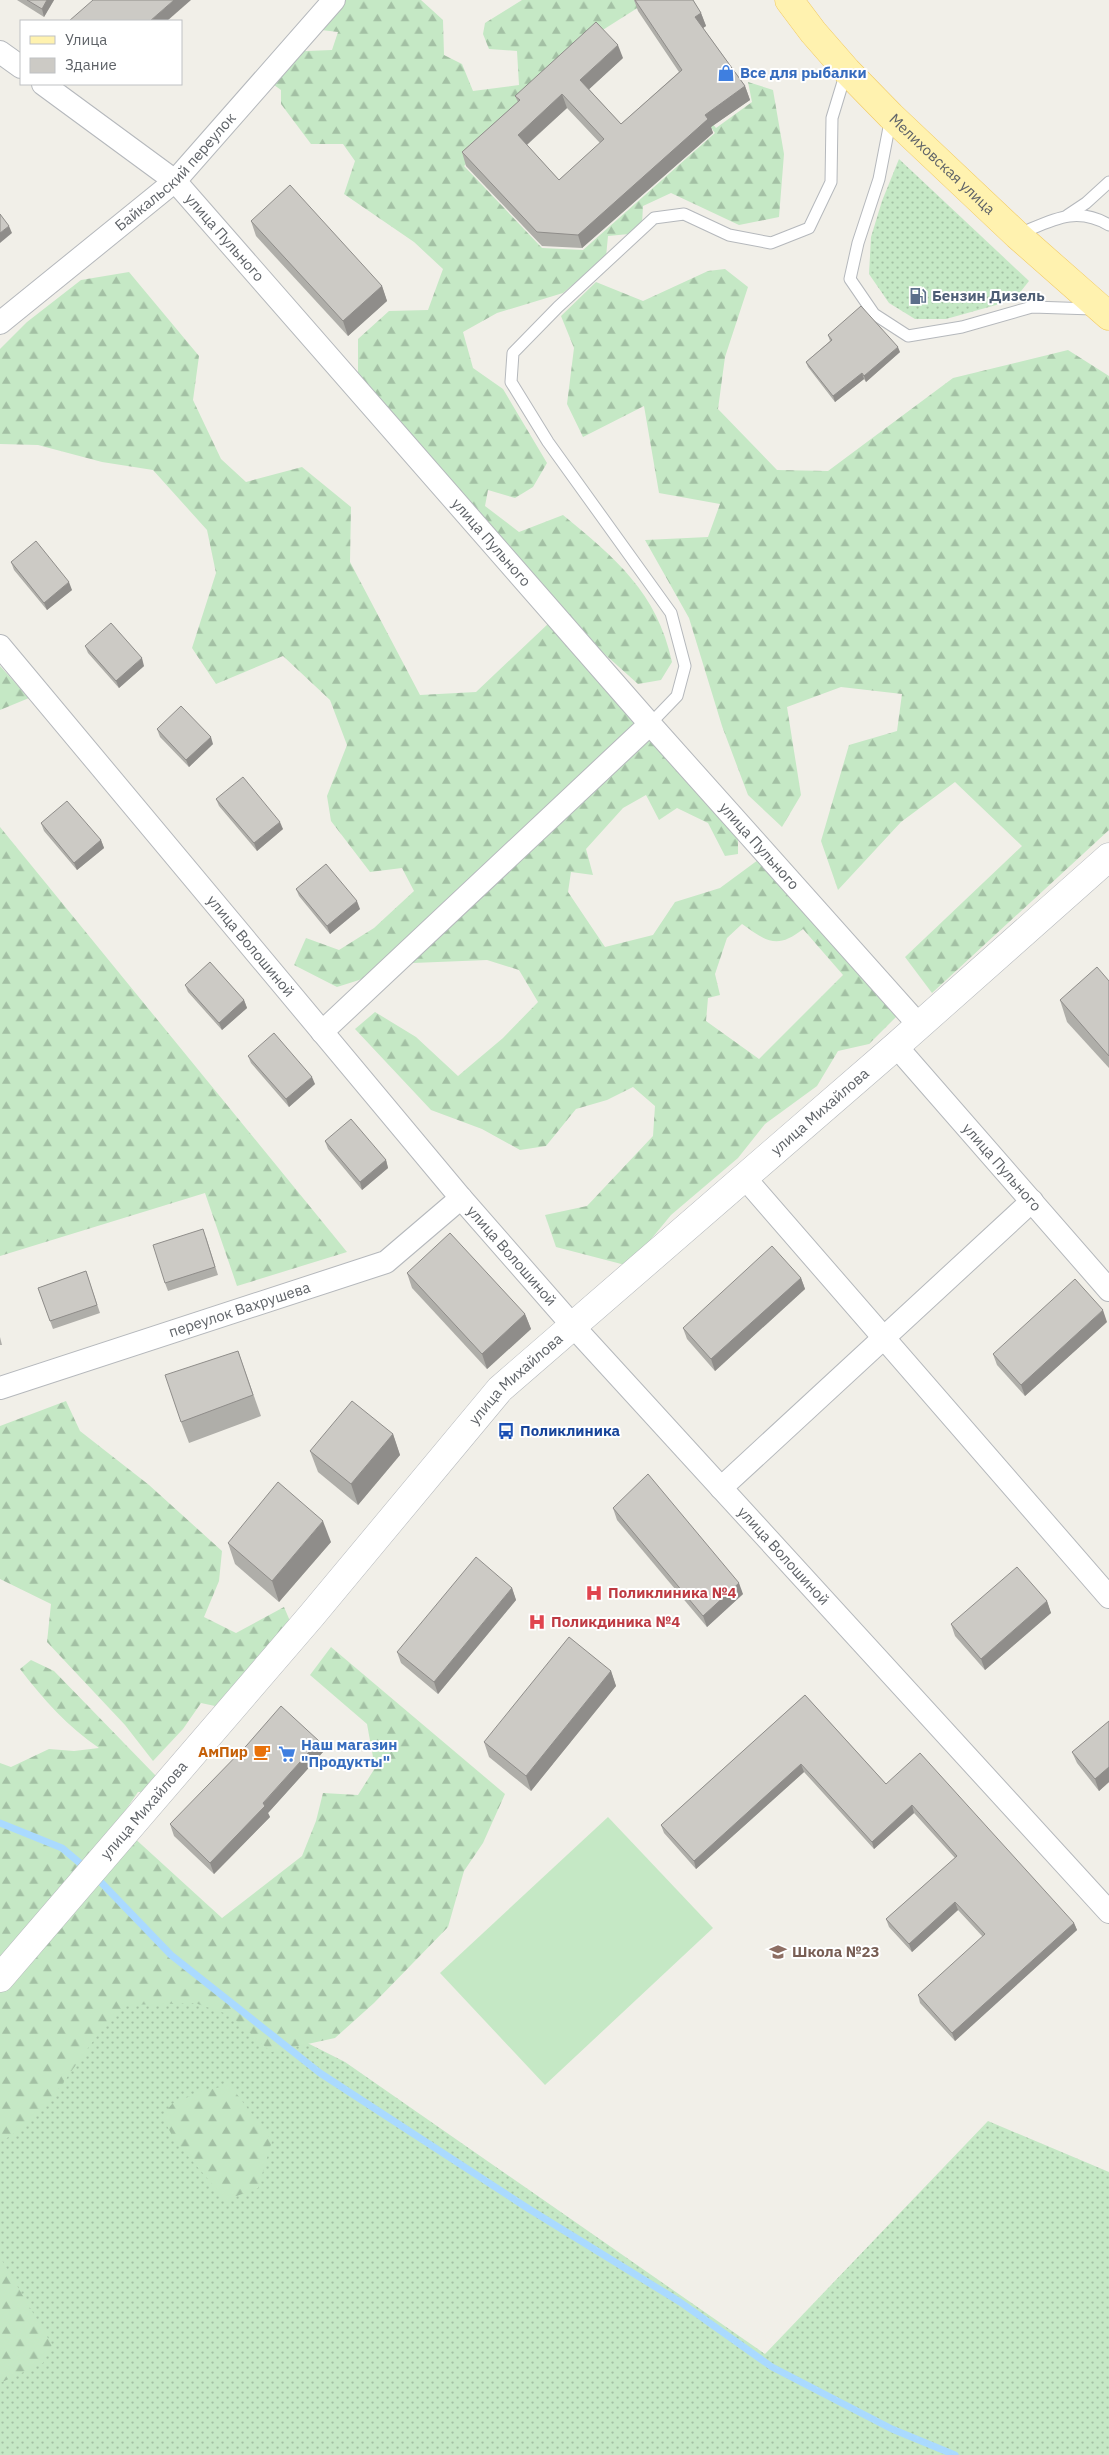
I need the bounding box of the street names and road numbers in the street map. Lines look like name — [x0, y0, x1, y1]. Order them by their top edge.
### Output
street label: Байкальский переулок — [111, 109, 240, 235]
street label: Мелиховская улица — [885, 109, 999, 218]
street label: улица Пульного — [181, 189, 269, 285]
street label: улица Пульного — [448, 494, 535, 590]
street label: улица Пульного — [715, 798, 804, 894]
street label: улица Волошиной — [203, 891, 299, 1001]
street label: улица Михайлова — [767, 1064, 873, 1159]
street label: улица Пульного — [959, 1119, 1046, 1215]
street label: улица Волошиной — [463, 1201, 561, 1310]
street label: переулок Вахрушева — [166, 1277, 313, 1341]
street label: улица Михайлова — [464, 1329, 567, 1428]
street label: улица Волошиной — [734, 1502, 834, 1609]
street label: улица Михайлова — [96, 1757, 191, 1863]

